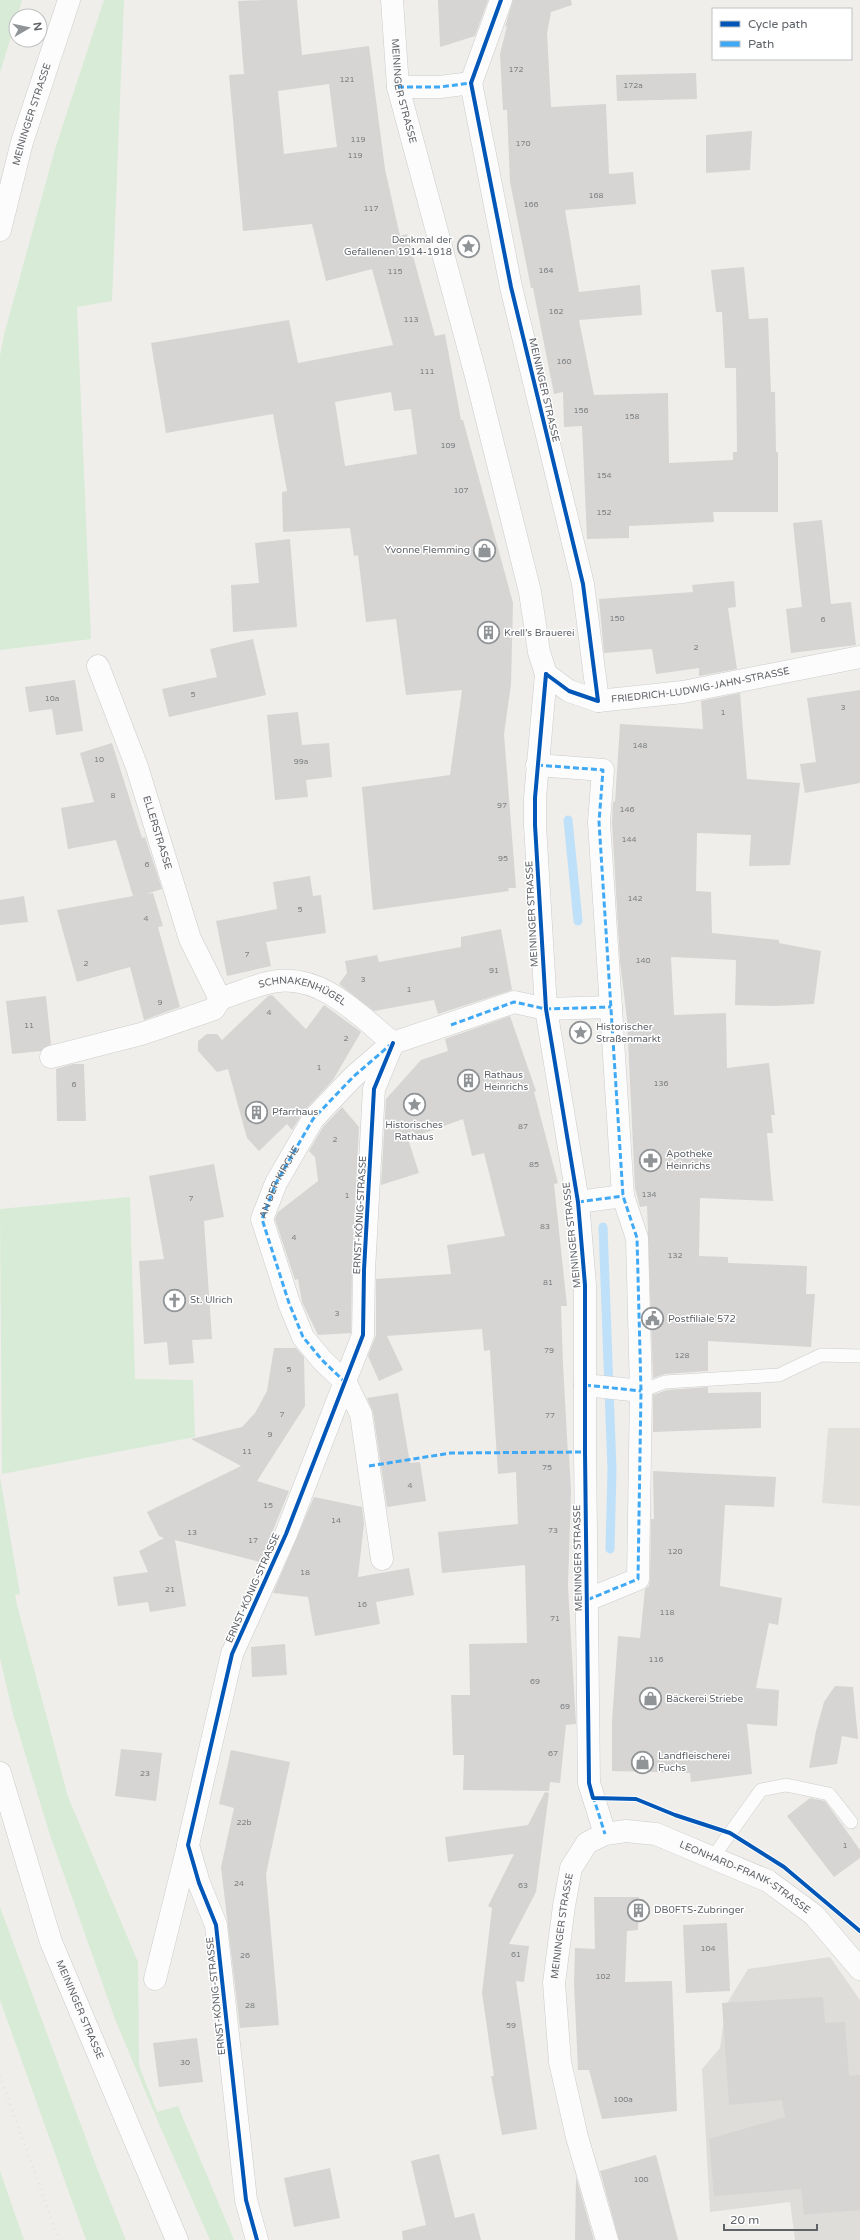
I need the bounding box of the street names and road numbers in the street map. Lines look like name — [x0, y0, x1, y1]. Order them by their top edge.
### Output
street label: MEININGER STRASSE — [389, 38, 419, 145]
street label: MEININGER STRASSE — [10, 62, 54, 167]
street label: MEININGER STRASSE — [526, 337, 562, 443]
street label: FRIEDRICH-LUDWIG-JAHN-STRASSE — [611, 665, 791, 706]
street label: ELLERSTRASSE — [140, 794, 174, 871]
street label: MEININGER STRASSE — [523, 860, 541, 968]
street label: SCHNAKENHÜGEL — [257, 974, 349, 1008]
street label: AN DER KIRCHE — [257, 1144, 302, 1220]
street label: ERNST-KÖNIG-STRASSE — [351, 1155, 369, 1275]
street label: MEININGER STRASSE — [560, 1181, 584, 1289]
street label: MEININGER STRASSE — [571, 1505, 585, 1611]
street label: ERNST-KÖNIG-STRASSE — [223, 1531, 283, 1645]
street label: LEONHARD-FRANK-STRASSE — [678, 1838, 813, 1916]
street label: MEININGER STRASSE — [549, 1872, 576, 1980]
street label: ERNST-KÖNIG-STRASSE — [204, 1936, 228, 2056]
street label: MEININGER STRASSE — [53, 1958, 106, 2061]

